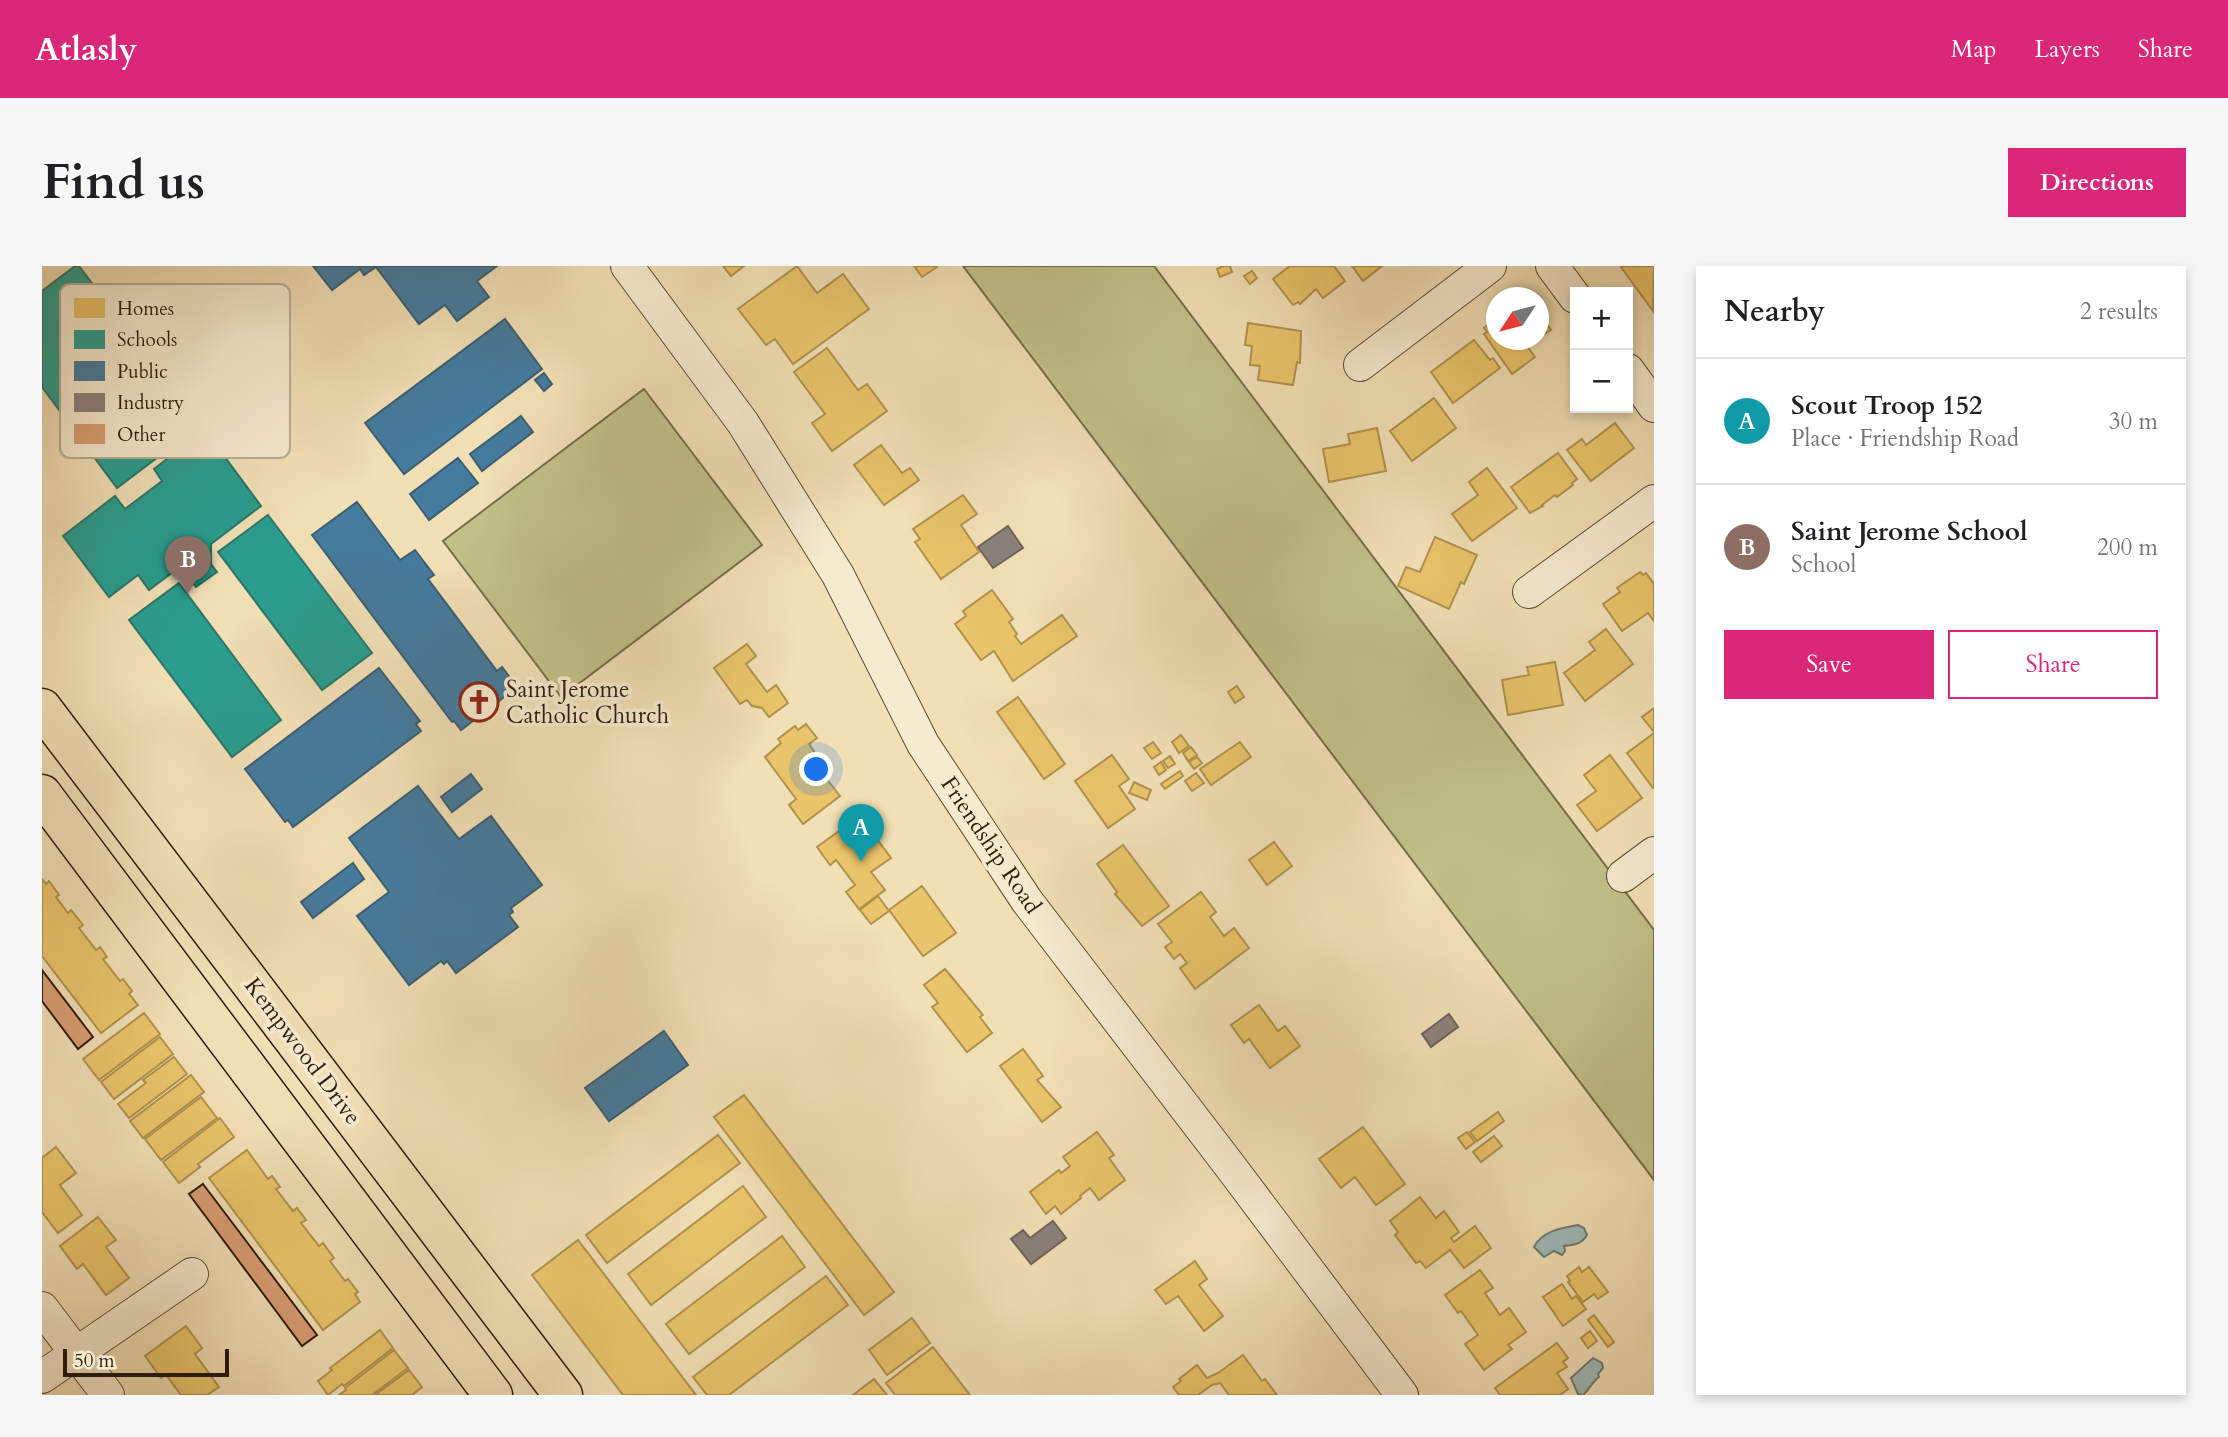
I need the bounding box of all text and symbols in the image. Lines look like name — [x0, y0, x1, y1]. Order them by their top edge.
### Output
text: Atlasly — [35, 27, 137, 72]
text: Map — [1951, 33, 1997, 66]
text: Layers — [2035, 33, 2100, 66]
text: Share — [2138, 33, 2193, 66]
button: Directions — [2008, 148, 2186, 217]
text: Find us — [42, 149, 205, 216]
legend — [60, 284, 290, 458]
north arrow — [1486, 287, 1549, 350]
map controls — [1570, 287, 1633, 413]
button: + — [1570, 287, 1633, 350]
text: Nearby — [1724, 291, 1825, 332]
text: Homes — [117, 296, 174, 322]
text: 2 results — [2080, 296, 2158, 327]
text: Schools — [117, 327, 177, 353]
button: − — [1570, 350, 1633, 413]
text: Public — [117, 359, 168, 385]
text: Scout Troop 152 — [1791, 388, 1982, 423]
text: Industry — [117, 390, 184, 416]
text: A — [1738, 406, 1756, 437]
text: 30 m — [2109, 406, 2158, 437]
text: Other — [117, 422, 165, 448]
text: Place · Friendship Road — [1791, 423, 2019, 454]
text: Saint Jerome School — [1791, 514, 2028, 549]
text: B — [1739, 532, 1755, 563]
text: 200 m — [2097, 532, 2158, 563]
pin: B — [165, 536, 211, 594]
text: School — [1791, 549, 1856, 580]
button: Save — [1724, 630, 1934, 699]
button: Share — [1948, 630, 2158, 699]
place label: Saint Jerome Catholic Church — [506, 674, 670, 731]
church icon: Saint Jerome Catholic Church — [458, 681, 500, 723]
your location — [799, 752, 833, 786]
street label: Friendship Road — [934, 770, 1049, 920]
pin: A — [838, 804, 884, 862]
street label: Kempwood Drive — [237, 971, 369, 1131]
scale bar — [63, 1346, 229, 1378]
text: 50 m — [74, 1348, 115, 1374]

